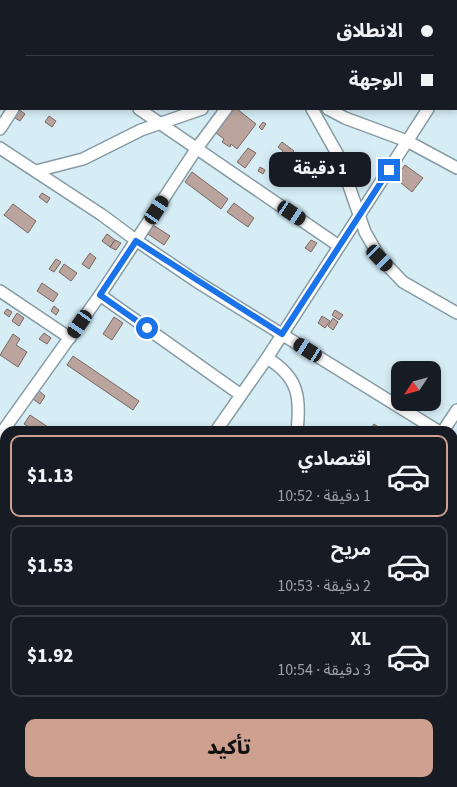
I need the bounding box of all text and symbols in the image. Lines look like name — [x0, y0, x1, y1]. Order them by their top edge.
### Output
text: الانطلاق — [337, 18, 403, 45]
text: الوجهة — [349, 67, 403, 94]
callout: 1 دقيقة — [269, 152, 372, 188]
text: 1 دقيقة — [293, 158, 347, 180]
route end — [378, 159, 400, 181]
car — [142, 193, 171, 227]
car — [275, 198, 308, 228]
car — [364, 242, 395, 274]
car — [65, 307, 94, 341]
route start — [136, 317, 158, 339]
car — [291, 336, 324, 364]
north arrow — [391, 361, 441, 411]
map controls — [391, 361, 441, 411]
text: اقتصادي — [298, 446, 371, 473]
icon: car — [386, 454, 431, 499]
text: $1.13 — [27, 463, 73, 490]
text: 1 دقيقة · 10:52 — [277, 485, 371, 507]
text: مريح — [331, 536, 371, 563]
icon: car — [386, 544, 431, 589]
text: $1.53 — [27, 553, 73, 580]
text: 2 دقيقة · 10:53 — [277, 575, 371, 597]
text: XL — [350, 626, 371, 653]
icon: car — [386, 634, 431, 679]
text: $1.92 — [27, 643, 73, 670]
text: 3 دقيقة · 10:54 — [277, 659, 371, 681]
button: تأكيد — [25, 719, 433, 777]

